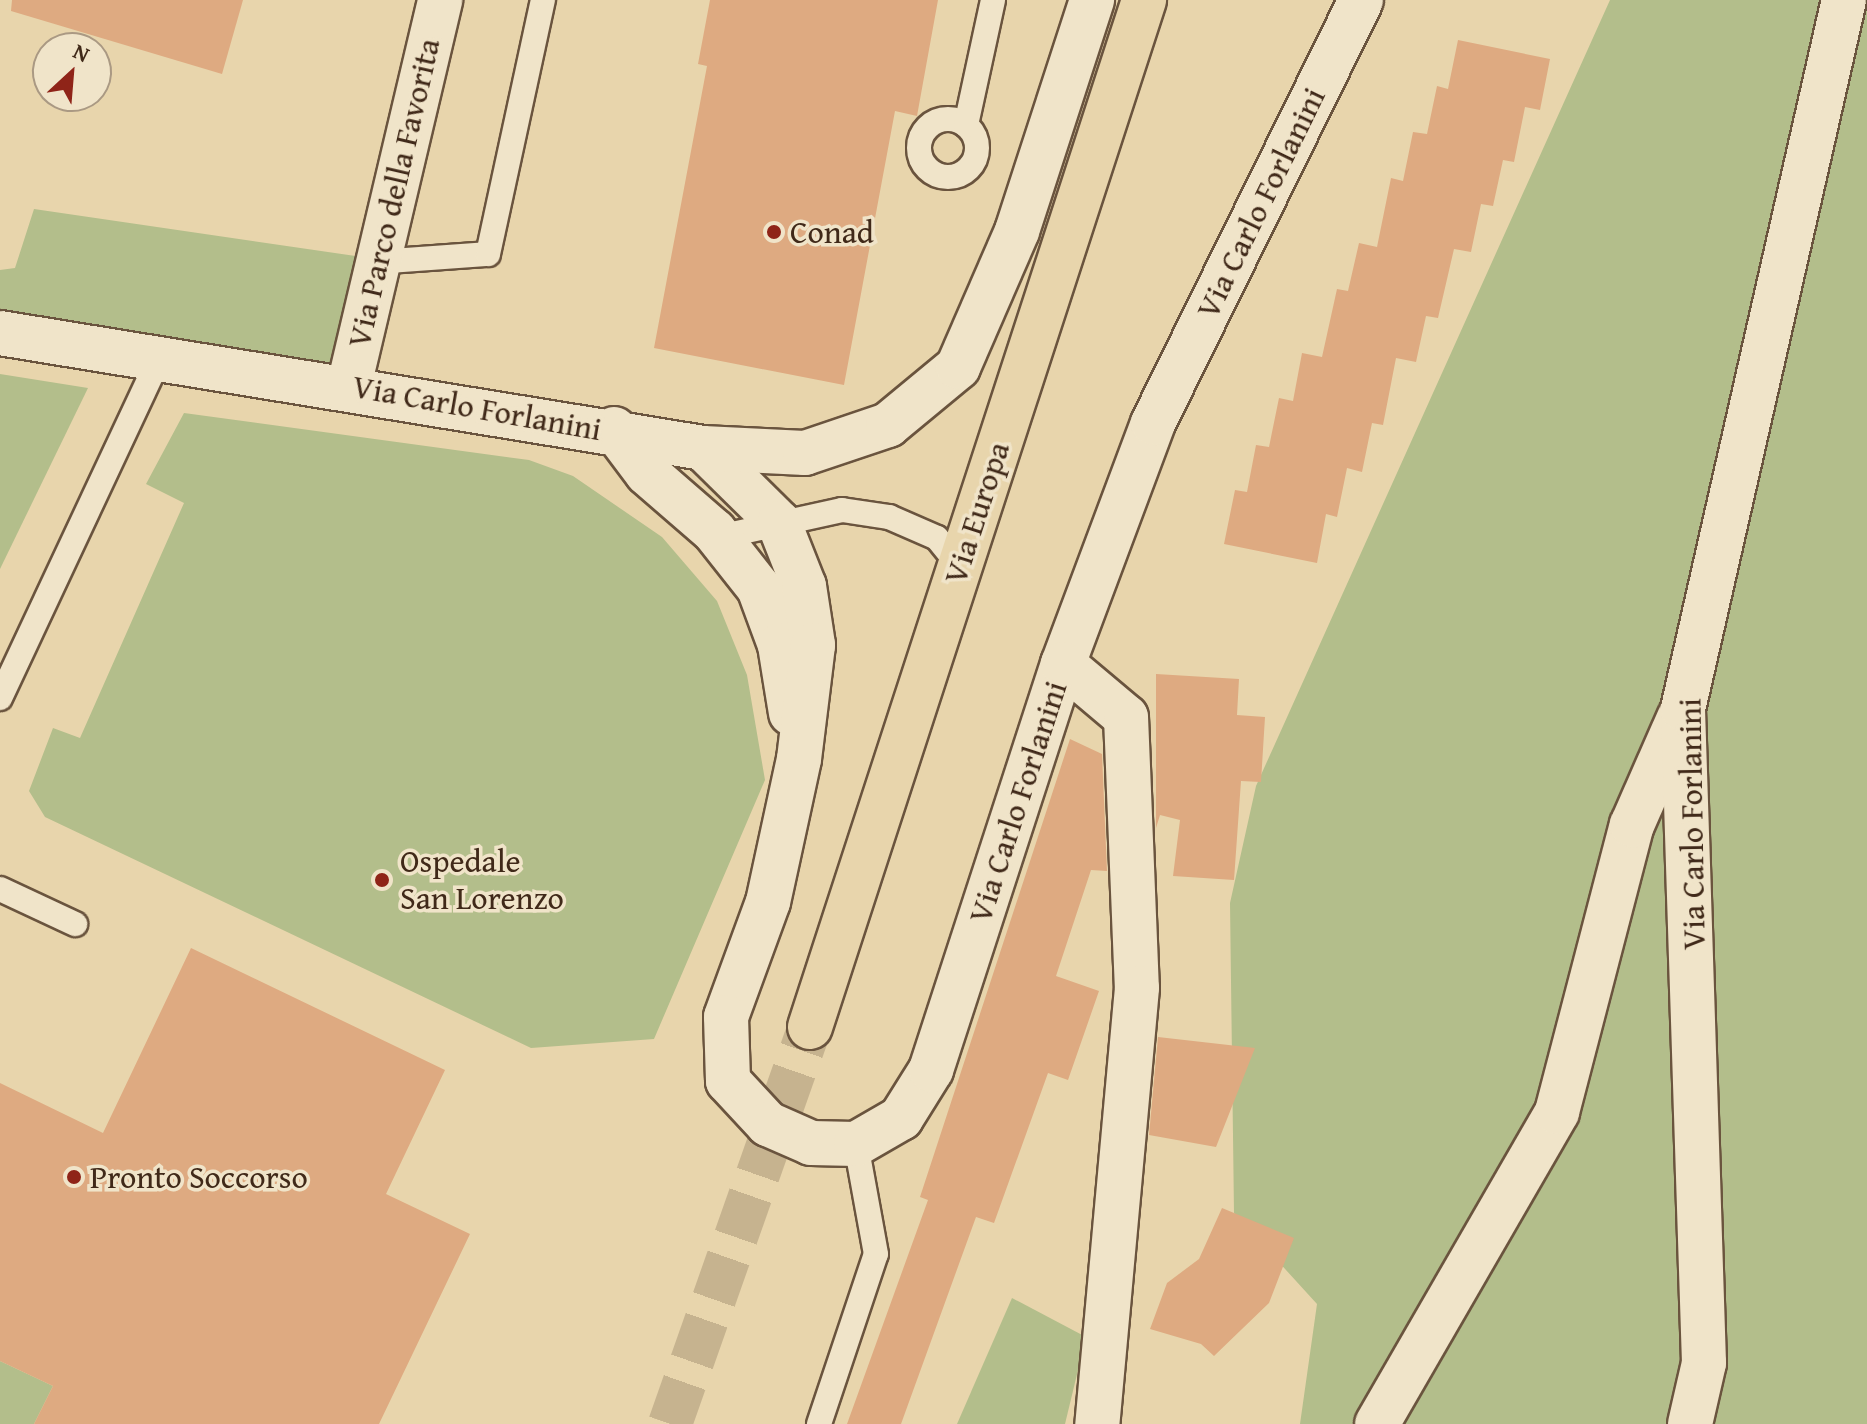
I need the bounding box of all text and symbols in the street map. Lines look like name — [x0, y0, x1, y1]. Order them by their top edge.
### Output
north arrow — [32, 32, 112, 112]
text: N — [68, 35, 95, 70]
street label: Via Parco della Favorita — [340, 35, 448, 351]
street label: Via Carlo Forlanini — [1188, 81, 1334, 325]
place label: Conad — [790, 213, 874, 251]
marker: Conad — [765, 223, 783, 241]
street label: Via Carlo Forlanini — [350, 367, 604, 449]
street label: Via Europa — [936, 437, 1018, 589]
street label: Via Carlo Forlanini — [961, 676, 1075, 928]
street label: Via Carlo Forlanini — [1671, 698, 1713, 950]
place label: Ospedale San Lorenzo — [400, 843, 564, 918]
marker: Ospedale San Lorenzo — [371, 869, 393, 891]
place label: Pronto Soccorso — [90, 1158, 308, 1196]
marker: Pronto Soccorso — [65, 1168, 83, 1186]

